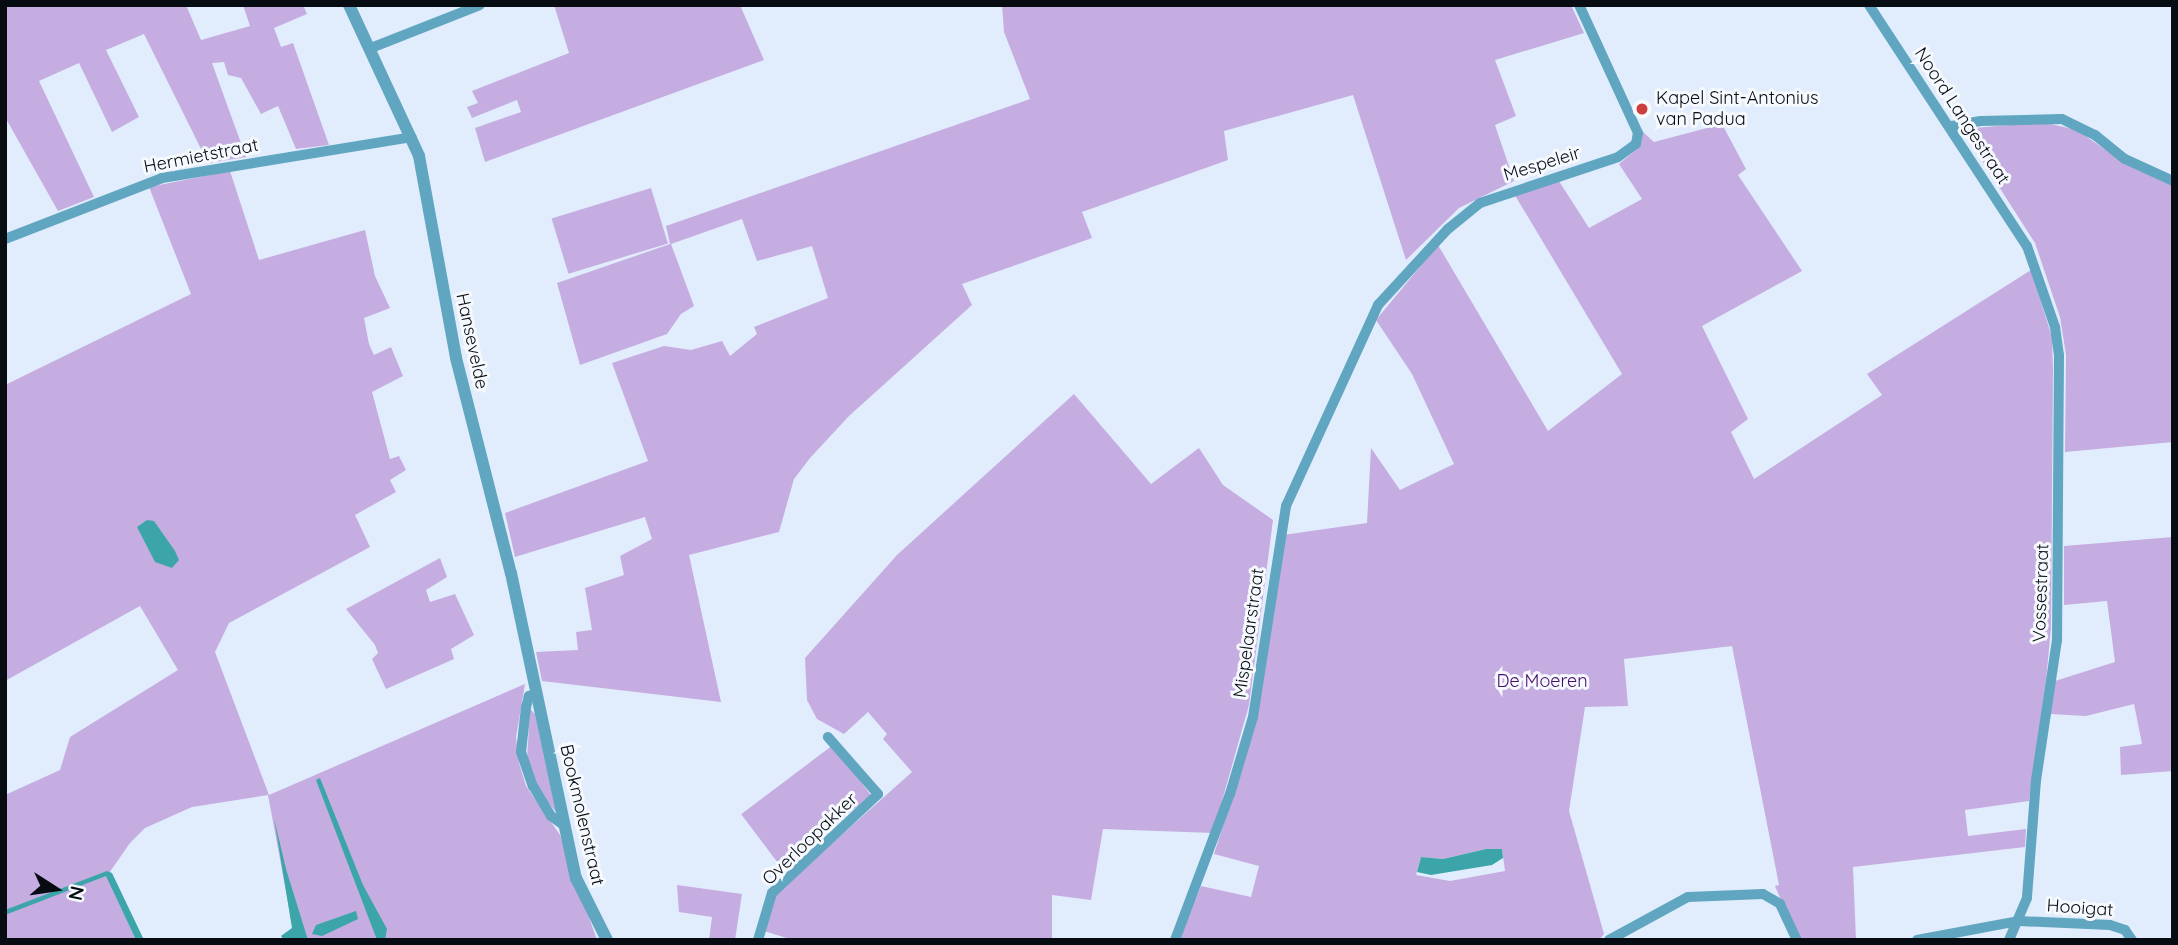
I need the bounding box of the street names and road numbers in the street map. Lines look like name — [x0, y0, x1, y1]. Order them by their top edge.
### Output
street label: Noord Langestraat — [1910, 44, 2014, 188]
street label: Hermietstraat — [142, 134, 260, 178]
street label: Mespeleir — [1501, 142, 1583, 186]
street label: Hansevelde — [451, 291, 493, 391]
street label: Vossestraat — [2028, 543, 2054, 643]
street label: Mispelaarstraat — [1229, 567, 1269, 699]
street label: Bookmolenstraat — [555, 742, 609, 888]
street label: Overloopakker — [758, 788, 862, 890]
street label: Hooigat — [2046, 895, 2114, 921]

